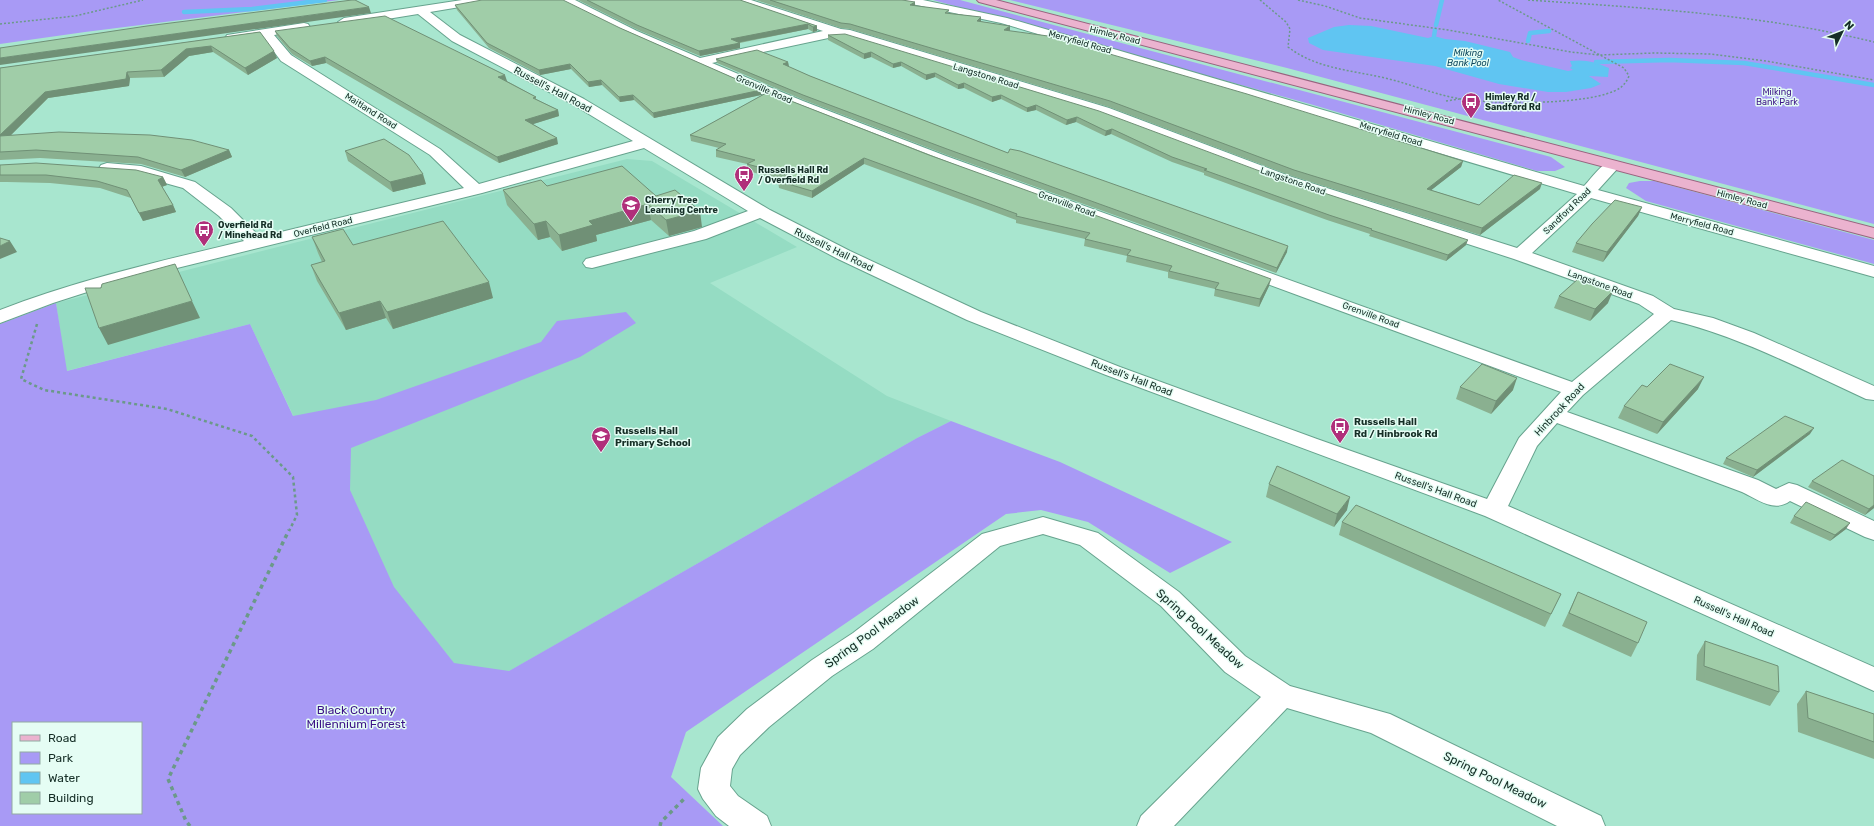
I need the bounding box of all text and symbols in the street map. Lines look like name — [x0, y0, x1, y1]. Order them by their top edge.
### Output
north arrow — [1822, 12, 1862, 52]
text: N — [1841, 18, 1856, 33]
street label: Himley Road — [1089, 24, 1141, 46]
street label: Merryfield Road — [1047, 28, 1113, 56]
water label: Milking Bank Pool — [1447, 48, 1490, 68]
street label: Langstone Road — [952, 61, 1020, 91]
street label: Russell's Hall Road — [512, 64, 594, 115]
street label: Grenville Road — [734, 73, 794, 105]
park label: Milking Bank Park — [1756, 87, 1798, 107]
street label: Maitland Road — [343, 91, 399, 131]
bus stop icon: Himley Rd / Sandford Rd — [1460, 91, 1482, 119]
place label: Himley Rd / Sandford Rd — [1485, 92, 1541, 112]
street label: Himley Road — [1403, 103, 1455, 127]
street label: Merryfield Road — [1358, 120, 1424, 148]
bus stop icon: Russells Hall Rd / Overfield Rd — [733, 164, 755, 192]
place label: Russells Hall Rd / Overfield Rd — [758, 165, 829, 185]
street label: Langstone Road — [1259, 165, 1327, 197]
street label: Sandford Road — [1541, 186, 1593, 236]
street label: Himley Road — [1716, 187, 1768, 211]
street label: Grenville Road — [1037, 189, 1097, 219]
school or university icon: Cherry Tree Learning Centre — [620, 194, 642, 222]
place label: Cherry Tree Learning Centre — [645, 195, 718, 216]
street label: Merryfield Road — [1669, 211, 1735, 237]
street label: Overfield Road — [292, 215, 354, 239]
bus stop icon: Overfield Rd / Minehead Rd — [193, 219, 215, 247]
place label: Overfield Rd / Minehead Rd — [218, 220, 282, 240]
street label: Russell's Hall Road — [792, 226, 875, 274]
street label: Langstone Road — [1566, 268, 1634, 300]
street label: Grenville Road — [1341, 300, 1401, 330]
street label: Russell's Hall Road — [1089, 357, 1174, 399]
street label: Hinbrook Road — [1532, 381, 1587, 439]
bus stop icon: Russells Hall Rd / Hinbrook Rd — [1329, 416, 1351, 444]
place label: Russells Hall Rd / Hinbrook Rd — [1354, 416, 1438, 440]
school or university icon: Russells Hall Primary School — [590, 425, 612, 453]
place label: Russells Hall Primary School — [615, 425, 691, 449]
street label: Russell's Hall Road — [1393, 470, 1478, 510]
street label: Spring Pool Meadow — [1153, 586, 1247, 672]
street label: Spring Pool Meadow — [822, 593, 922, 671]
street label: Russell's Hall Road — [1692, 594, 1776, 640]
park label: Black Country Millennium Forest — [307, 703, 406, 731]
legend — [12, 722, 142, 814]
text: Road — [48, 731, 76, 745]
street label: Spring Pool Meadow — [1441, 749, 1549, 811]
text: Park — [48, 751, 74, 765]
text: Water — [48, 771, 80, 785]
text: Building — [48, 791, 94, 805]

